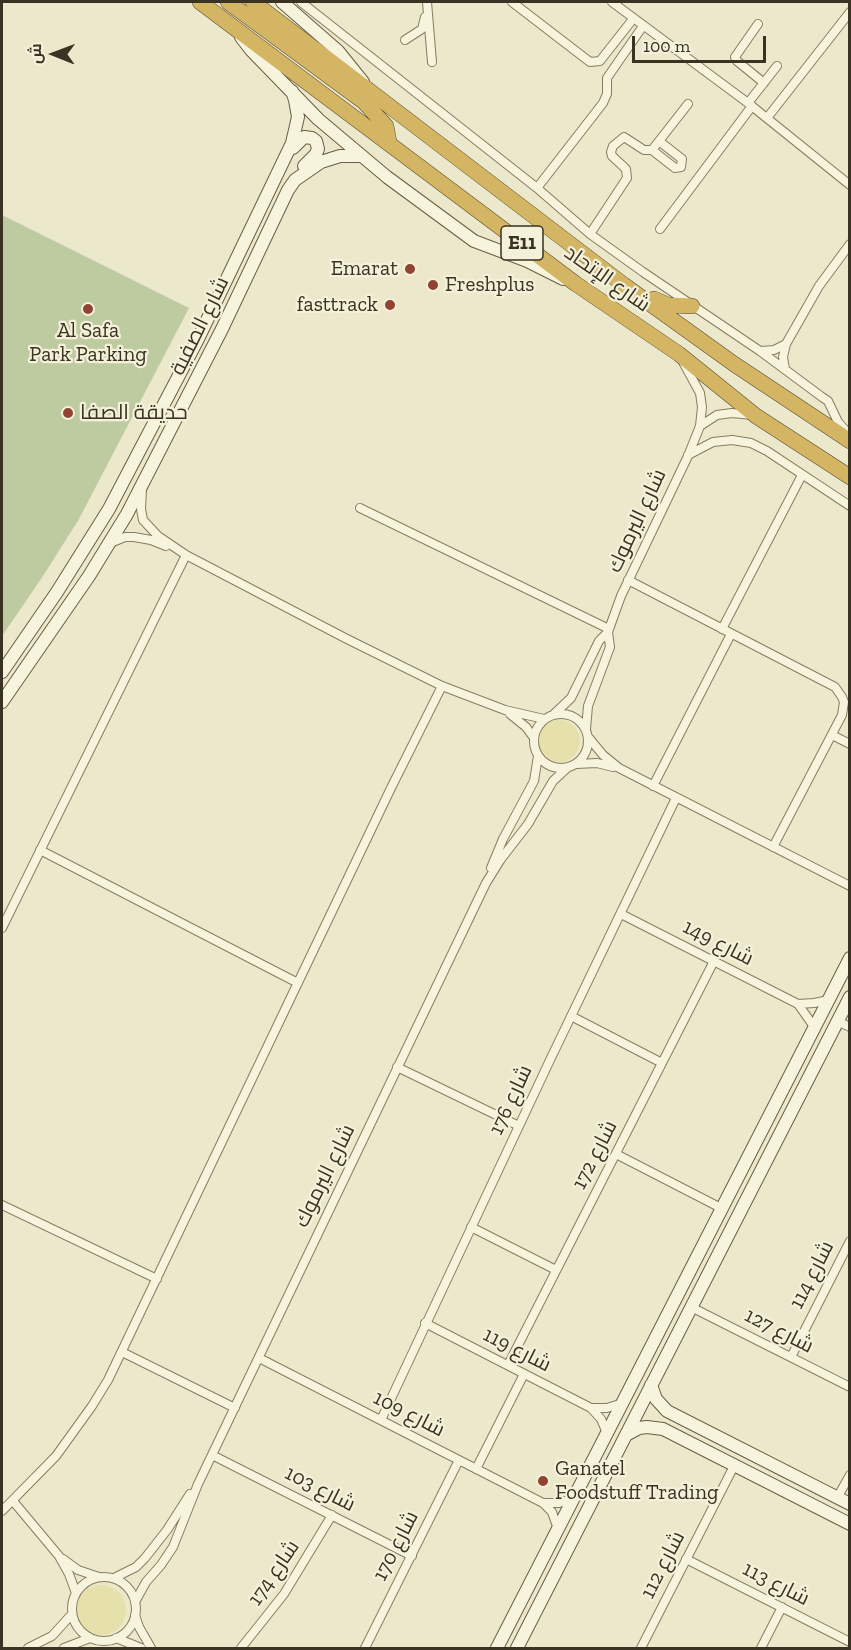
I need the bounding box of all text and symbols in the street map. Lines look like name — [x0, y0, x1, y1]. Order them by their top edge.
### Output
north arrow — [24, 24, 84, 84]
scale bar — [635, 24, 768, 62]
text: 100 m — [643, 35, 690, 57]
text: ش — [26, 43, 45, 64]
road number: E11 — [501, 226, 543, 260]
street label: شارع الإتحاد — [559, 240, 655, 318]
place label: Emarat — [331, 256, 398, 282]
marker: Emarat — [403, 262, 417, 276]
place label: Freshplus — [445, 272, 534, 298]
street label: شارع الصفية — [165, 273, 235, 379]
marker: Freshplus — [426, 278, 440, 292]
place label: fasttrack — [297, 292, 378, 318]
marker: fasttrack — [383, 298, 397, 312]
marker: Al Safa Park Parking — [81, 302, 95, 316]
place label: Al Safa Park Parking — [29, 318, 147, 368]
place label: حديقة الصفا — [80, 400, 188, 426]
marker: حديقة الصفا — [61, 406, 75, 420]
street label: شارع اليرموك — [602, 465, 672, 577]
street label: شارع 149 — [678, 915, 758, 971]
street label: شارع 176 — [484, 1061, 538, 1139]
street label: شارع 172 — [567, 1116, 623, 1194]
street label: شارع اليرموك — [289, 1120, 361, 1232]
street label: شارع 114 — [784, 1237, 840, 1313]
street label: شارع 127 — [740, 1303, 818, 1359]
street label: شارع 119 — [479, 1322, 555, 1378]
street label: شارع 109 — [369, 1385, 449, 1443]
place label: Ganatel Foodstuff Trading — [555, 1456, 718, 1506]
street label: شارع 103 — [280, 1461, 360, 1517]
marker: Ganatel Foodstuff Trading — [536, 1474, 550, 1488]
street label: شارع 170 — [368, 1507, 424, 1585]
street label: شارع 112 — [635, 1527, 691, 1603]
street label: شارع 174 — [243, 1535, 305, 1611]
street label: شارع 113 — [738, 1556, 814, 1612]

